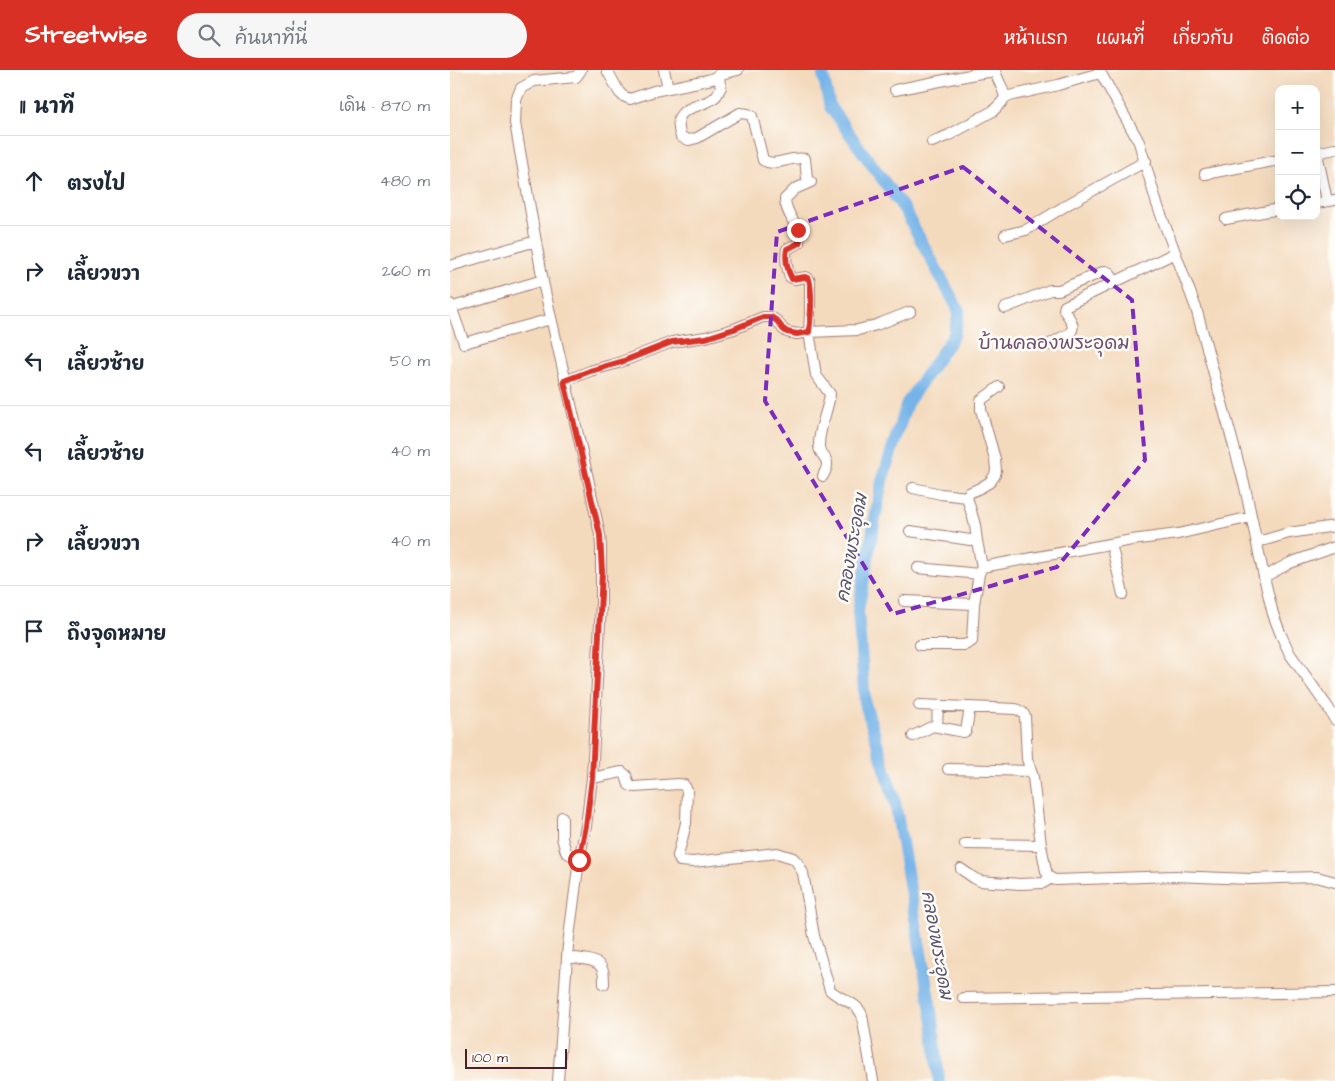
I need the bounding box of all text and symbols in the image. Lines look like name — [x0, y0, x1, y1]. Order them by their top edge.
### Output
search box — [177, 13, 527, 58]
text: Streetwise — [25, 18, 147, 52]
icon: search — [195, 21, 223, 49]
text: ค้นหาที่นี่ — [235, 25, 307, 52]
text: หน้าแรก — [1004, 26, 1068, 51]
text: แผนที่ — [1096, 26, 1144, 51]
text: เกี่ยวกับ — [1172, 26, 1234, 51]
text: ติดต่อ — [1262, 26, 1310, 51]
map controls — [1275, 85, 1320, 220]
button: + — [1275, 85, 1320, 130]
text: 11 นาที — [20, 92, 74, 121]
text: เดิน · 870 m — [339, 95, 430, 117]
button: − — [1275, 130, 1320, 175]
icon: ahead — [20, 167, 48, 195]
text: 480 m — [380, 170, 430, 192]
text: ตรงไป — [67, 171, 125, 198]
button: locate — [1275, 175, 1320, 220]
route end — [787, 219, 810, 242]
icon: right — [20, 257, 48, 285]
text: 260 m — [382, 260, 430, 282]
text: เลี้ยวขวา — [67, 261, 140, 288]
district label: บ้านคลองพระอุดม — [978, 330, 1130, 357]
icon: left — [20, 347, 48, 375]
text: 50 m — [390, 350, 430, 372]
text: เลี้ยวซ้าย — [67, 351, 144, 378]
icon: left — [20, 437, 48, 465]
text: 40 m — [390, 440, 430, 462]
text: เลี้ยวซ้าย — [67, 441, 144, 468]
water label: คลองพระอุดม — [830, 490, 874, 604]
icon: right — [20, 527, 48, 555]
text: 40 m — [390, 530, 430, 552]
text: เลี้ยวขวา — [67, 531, 140, 558]
icon: arrive — [20, 617, 48, 645]
text: ถึงจุดหมาย — [67, 621, 166, 648]
route start — [568, 849, 591, 872]
water label: คลองพระอุดม — [915, 889, 959, 1003]
scale bar — [465, 1046, 568, 1069]
text: 100 m — [472, 1048, 508, 1068]

